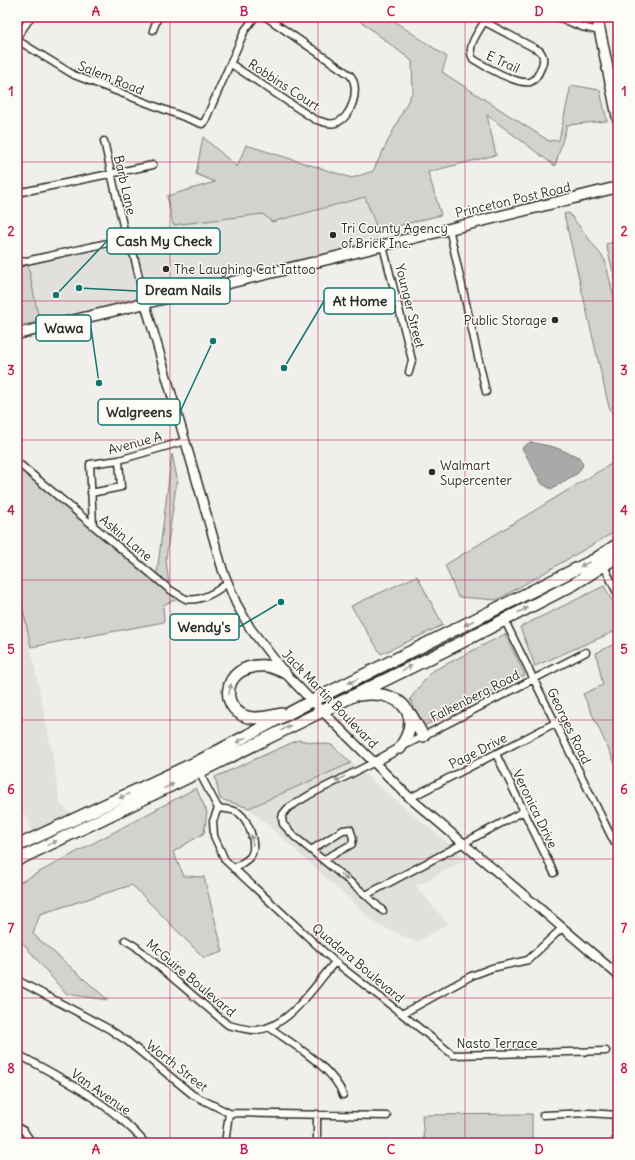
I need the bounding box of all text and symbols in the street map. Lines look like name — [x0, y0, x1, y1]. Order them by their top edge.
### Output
text: A — [92, 3, 101, 20]
text: B — [240, 3, 249, 20]
text: C — [387, 3, 396, 20]
text: D — [534, 3, 544, 20]
street label: E Trail — [484, 47, 522, 77]
street label: Robbins Court — [245, 55, 324, 115]
street label: Salem Road — [76, 57, 147, 99]
text: 1 — [8, 83, 14, 100]
text: 1 — [621, 83, 627, 100]
street label: Barb Lane — [110, 154, 140, 216]
street label: Princeton Post Road — [454, 178, 573, 222]
place label: Tri County Agency of Brick Inc. — [341, 220, 448, 252]
text: 2 — [7, 223, 15, 240]
text: 2 — [620, 223, 628, 240]
callout: Cash My Check — [107, 228, 220, 254]
marker: Tri County Agency of Brick Inc. — [328, 230, 338, 240]
text: Cash My Check — [116, 232, 212, 250]
place label: The Laughing Cat Tattoo — [174, 261, 316, 278]
street label: Younger Street — [391, 262, 429, 350]
marker: The Laughing Cat Tattoo — [161, 264, 171, 274]
callout: Dream Nails — [137, 278, 230, 304]
text: Dream Nails — [145, 281, 222, 299]
callout: At Home — [324, 288, 395, 314]
text: At Home — [333, 292, 388, 310]
place label: Public Storage — [463, 312, 547, 329]
callout: Wawa — [36, 315, 91, 341]
marker: Public Storage — [550, 315, 560, 325]
text: Wawa — [44, 319, 84, 337]
text: 3 — [7, 362, 15, 379]
text: 3 — [620, 362, 628, 379]
callout: Walgreens — [98, 399, 180, 425]
text: Walgreens — [106, 403, 173, 421]
street label: Avenue A — [106, 428, 164, 458]
place label: Walmart Supercenter — [440, 457, 512, 489]
marker: Walmart Supercenter — [427, 467, 437, 477]
text: 4 — [7, 502, 15, 519]
text: 4 — [620, 502, 628, 519]
street label: Askin Lane — [96, 511, 156, 565]
one-way arrow — [579, 561, 591, 567]
one-way arrow — [517, 606, 529, 613]
callout: Wendy's — [170, 614, 239, 640]
text: Wendy's — [177, 618, 231, 636]
one-way arrow — [463, 620, 475, 626]
text: 5 — [7, 641, 15, 658]
text: 5 — [620, 641, 628, 658]
street label: Jack Martin Boulevard — [278, 646, 382, 752]
one-way arrow — [401, 665, 413, 671]
street label: Falkenberg Road — [427, 666, 523, 726]
one-way arrow — [347, 678, 358, 684]
one-way arrow — [227, 682, 233, 695]
street label: Georges Road — [543, 685, 595, 767]
one-way arrow — [280, 725, 291, 731]
street label: Page Drive — [446, 729, 510, 773]
one-way arrow — [235, 737, 247, 743]
street label: Veronica Drive — [509, 767, 561, 851]
one-way arrow — [334, 776, 346, 782]
text: 6 — [7, 781, 15, 798]
text: 6 — [620, 781, 628, 798]
one-way arrow — [164, 783, 175, 789]
one-way arrow — [118, 793, 129, 799]
one-way arrow — [248, 833, 254, 846]
one-way arrow — [46, 840, 58, 846]
one-way arrow — [339, 873, 349, 881]
street label: Quadara Boulevard — [308, 919, 408, 1007]
text: 7 — [8, 920, 15, 937]
text: 7 — [621, 920, 628, 937]
street label: McGuire Boulevard — [143, 936, 239, 1021]
street label: Nasto Terrace — [456, 1035, 538, 1052]
street label: Worth Street — [143, 1037, 212, 1096]
text: 8 — [7, 1060, 15, 1077]
text: 8 — [620, 1060, 628, 1077]
street label: Van Avenue — [68, 1065, 134, 1119]
text: A — [92, 1141, 101, 1158]
text: B — [240, 1141, 249, 1158]
text: C — [387, 1141, 396, 1158]
text: D — [534, 1141, 544, 1158]

